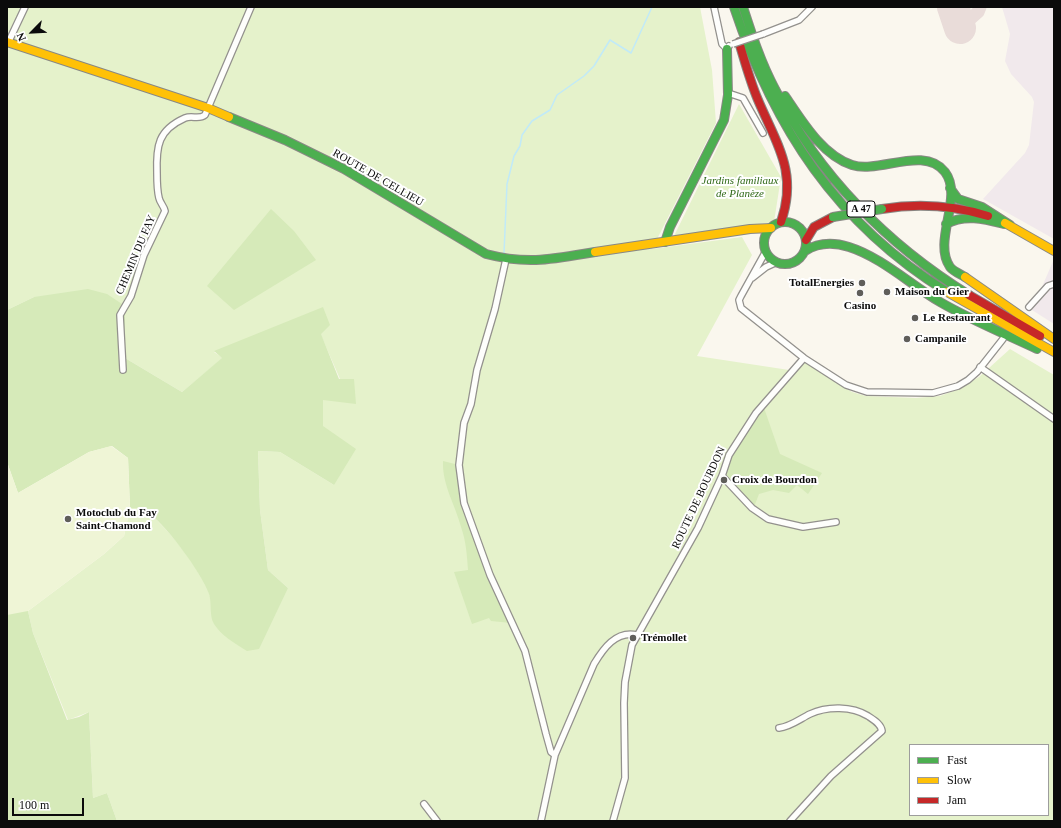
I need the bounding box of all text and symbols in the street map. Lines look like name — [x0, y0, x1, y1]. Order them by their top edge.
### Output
north arrow — [12, 12, 52, 52]
text: N — [14, 31, 28, 43]
street label: ROUTE DE CELLIEU — [330, 147, 426, 209]
park label: Jardins familiaux de Planèze — [702, 174, 778, 200]
road number: A 47 — [847, 201, 875, 217]
street label: CHEMIN DU FAY — [113, 213, 159, 297]
place label: TotalEnergies — [789, 276, 854, 290]
marker: TotalEnergies — [857, 278, 867, 288]
place label: Maison du Gier — [895, 285, 969, 299]
marker: Maison du Gier — [882, 287, 892, 297]
marker: Casino — [855, 288, 865, 298]
place label: Casino — [844, 299, 876, 313]
place label: Le Restaurant — [923, 311, 991, 325]
marker: Le Restaurant — [910, 313, 920, 323]
place label: Campanile — [915, 332, 966, 346]
marker: Campanile — [902, 334, 912, 344]
street label: ROUTE DE BOURDON — [670, 445, 728, 551]
place label: Croix de Bourdon — [732, 473, 817, 487]
marker: Croix de Bourdon — [719, 475, 729, 485]
place label: Motoclub du Fay Saint-Chamond — [76, 506, 157, 532]
marker: Motoclub du Fay Saint-Chamond — [63, 514, 73, 524]
place label: Trémollet — [641, 631, 687, 645]
marker: Trémollet — [628, 633, 638, 643]
legend — [909, 744, 1049, 816]
text: Fast — [947, 753, 967, 767]
text: Slow — [947, 773, 972, 787]
scale bar — [14, 790, 86, 816]
text: Jam — [947, 793, 966, 807]
text: 100 m — [19, 798, 49, 812]

